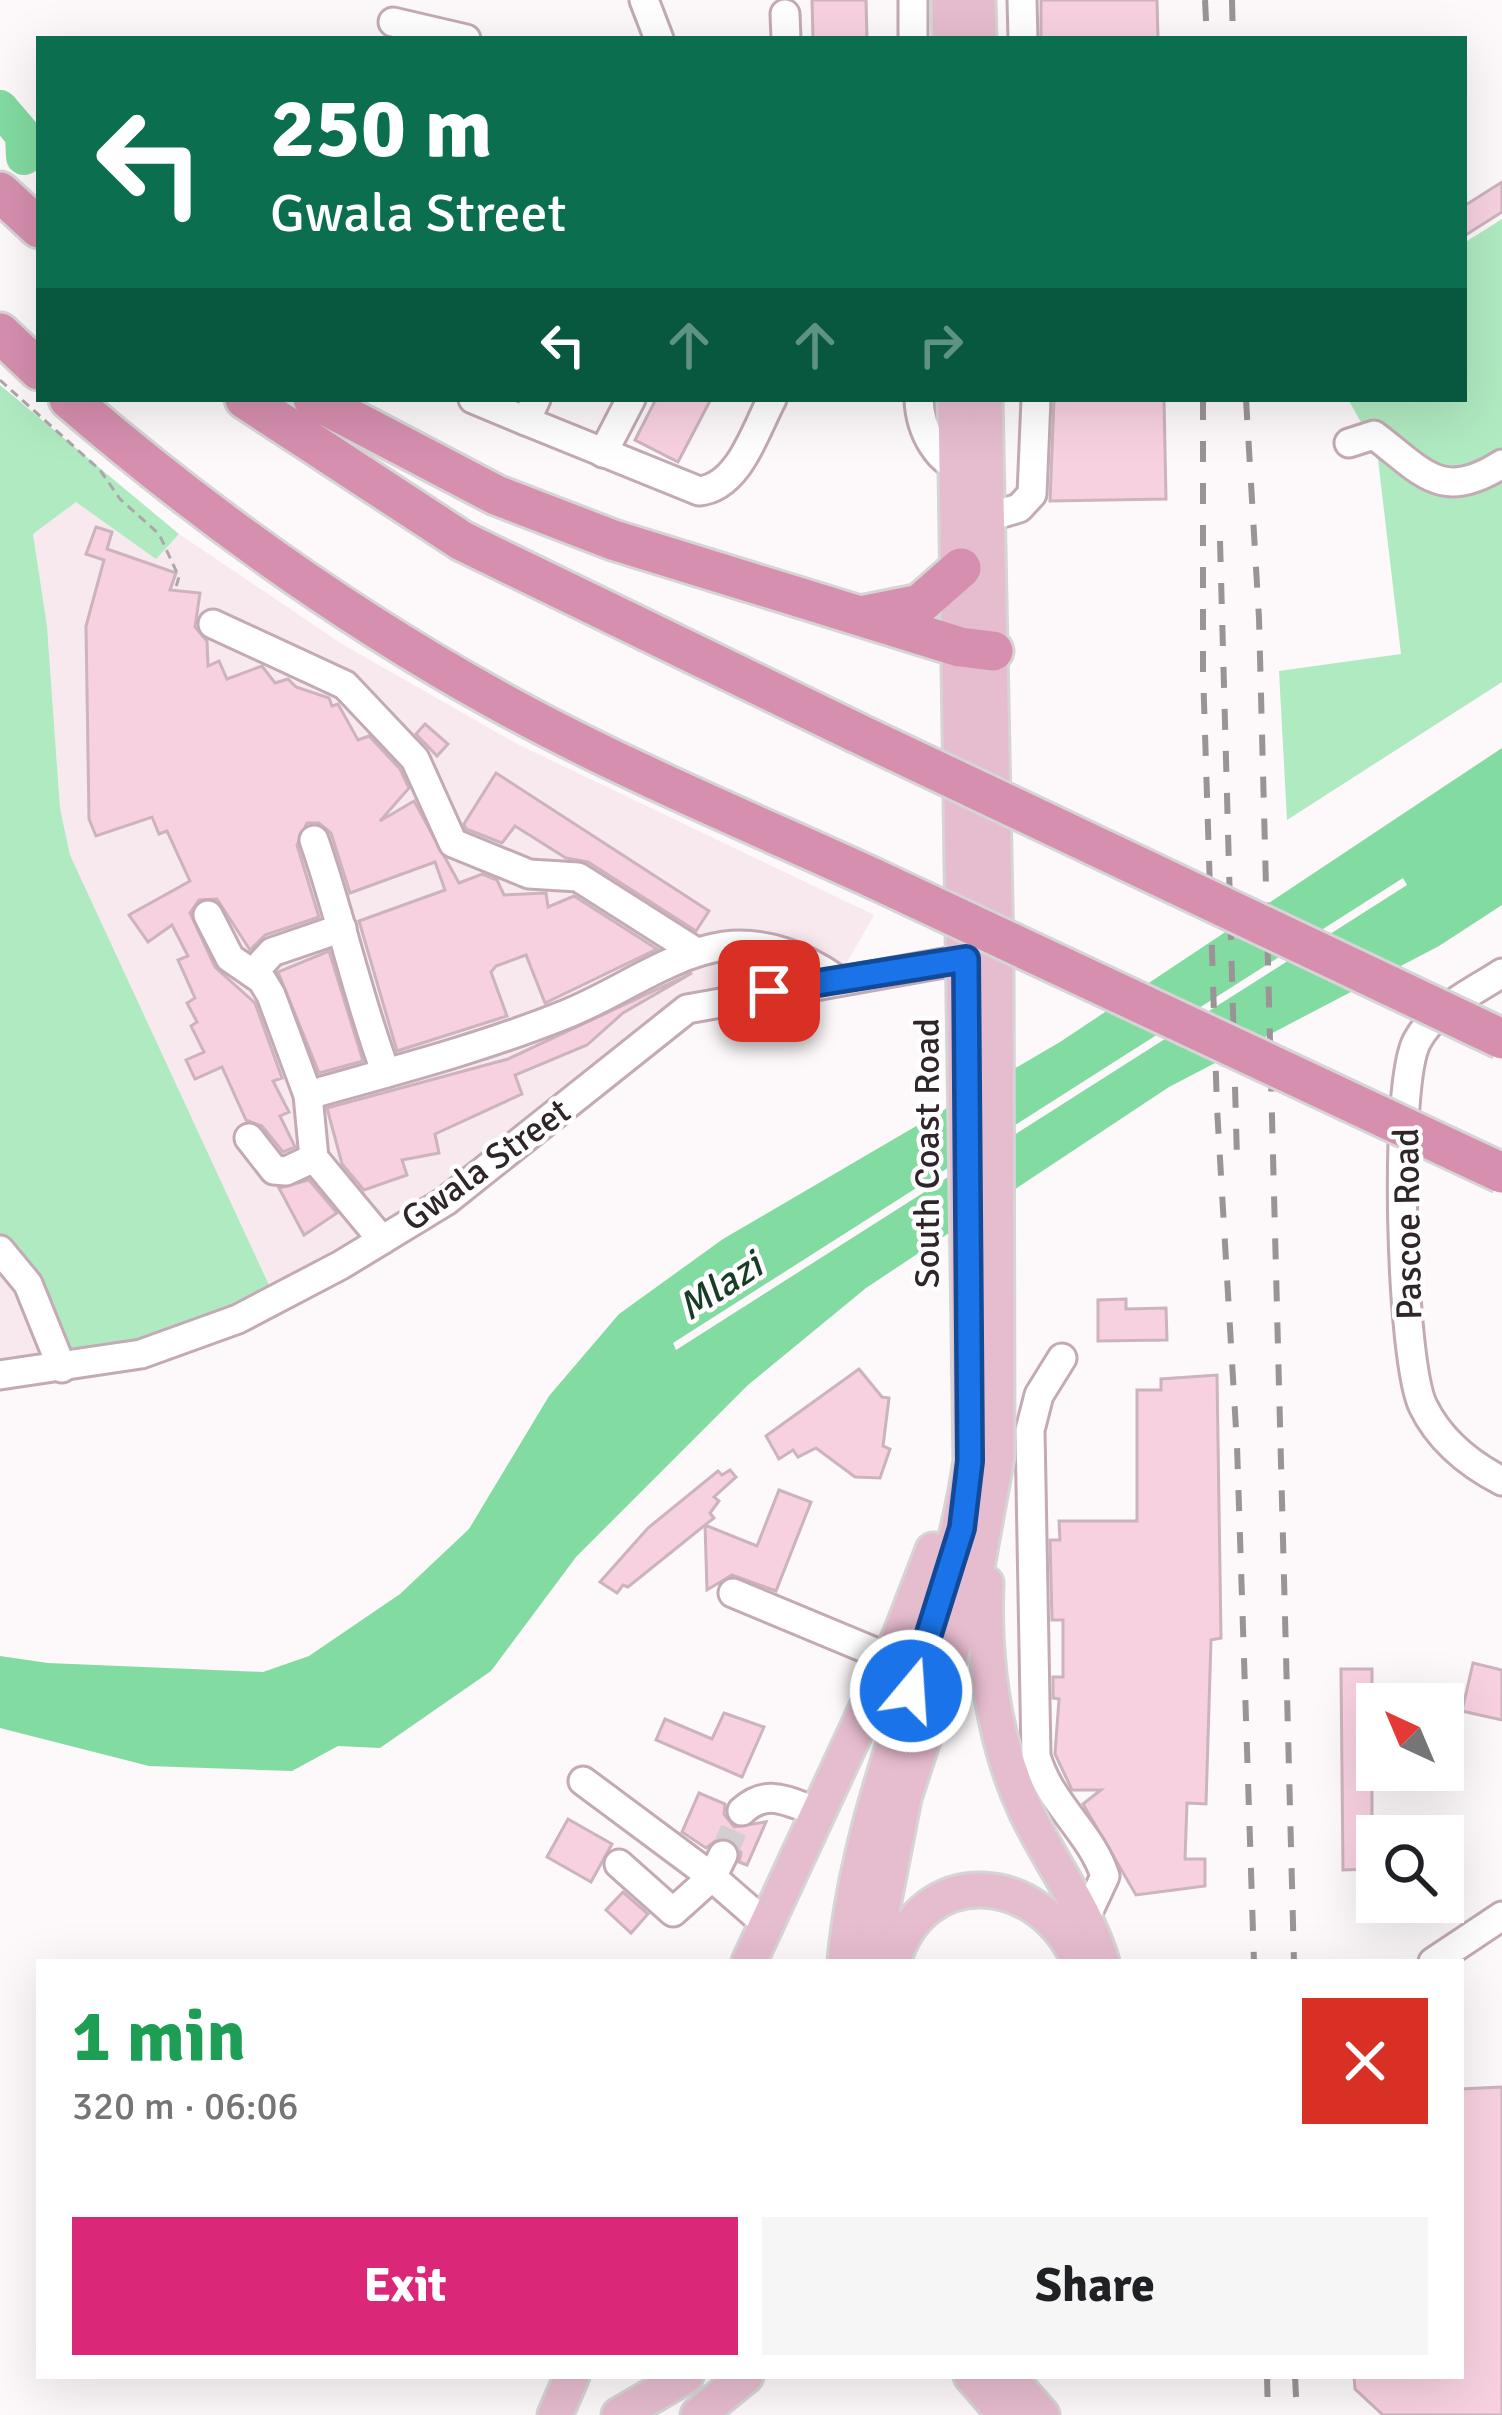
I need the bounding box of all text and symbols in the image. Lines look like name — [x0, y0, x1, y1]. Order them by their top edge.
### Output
text: 250 m — [270, 77, 492, 181]
icon: left — [72, 84, 228, 240]
text: Gwala Street — [270, 180, 566, 247]
icon: left — [530, 312, 596, 378]
icon: ahead — [656, 312, 722, 378]
icon: ahead — [782, 312, 848, 378]
icon: right — [908, 312, 974, 378]
pin — [718, 940, 820, 1042]
icon: arrive — [736, 958, 802, 1024]
street label: South Coast Road — [905, 1018, 950, 1288]
street label: Gwala Street — [393, 1089, 579, 1241]
street label: Pascoe Road — [1384, 1128, 1432, 1320]
water label: Mlazi — [669, 1239, 774, 1331]
position arrow — [848, 1628, 974, 1754]
north arrow — [1356, 1683, 1464, 1791]
map controls — [1356, 1683, 1464, 1923]
button: search — [1356, 1815, 1464, 1923]
text: 1 min — [72, 1992, 246, 2081]
button: close — [1302, 1998, 1428, 2124]
text: 320 m · 06:06 — [72, 2082, 299, 2130]
button: Exit — [72, 2217, 738, 2355]
button: Share — [762, 2217, 1428, 2355]

